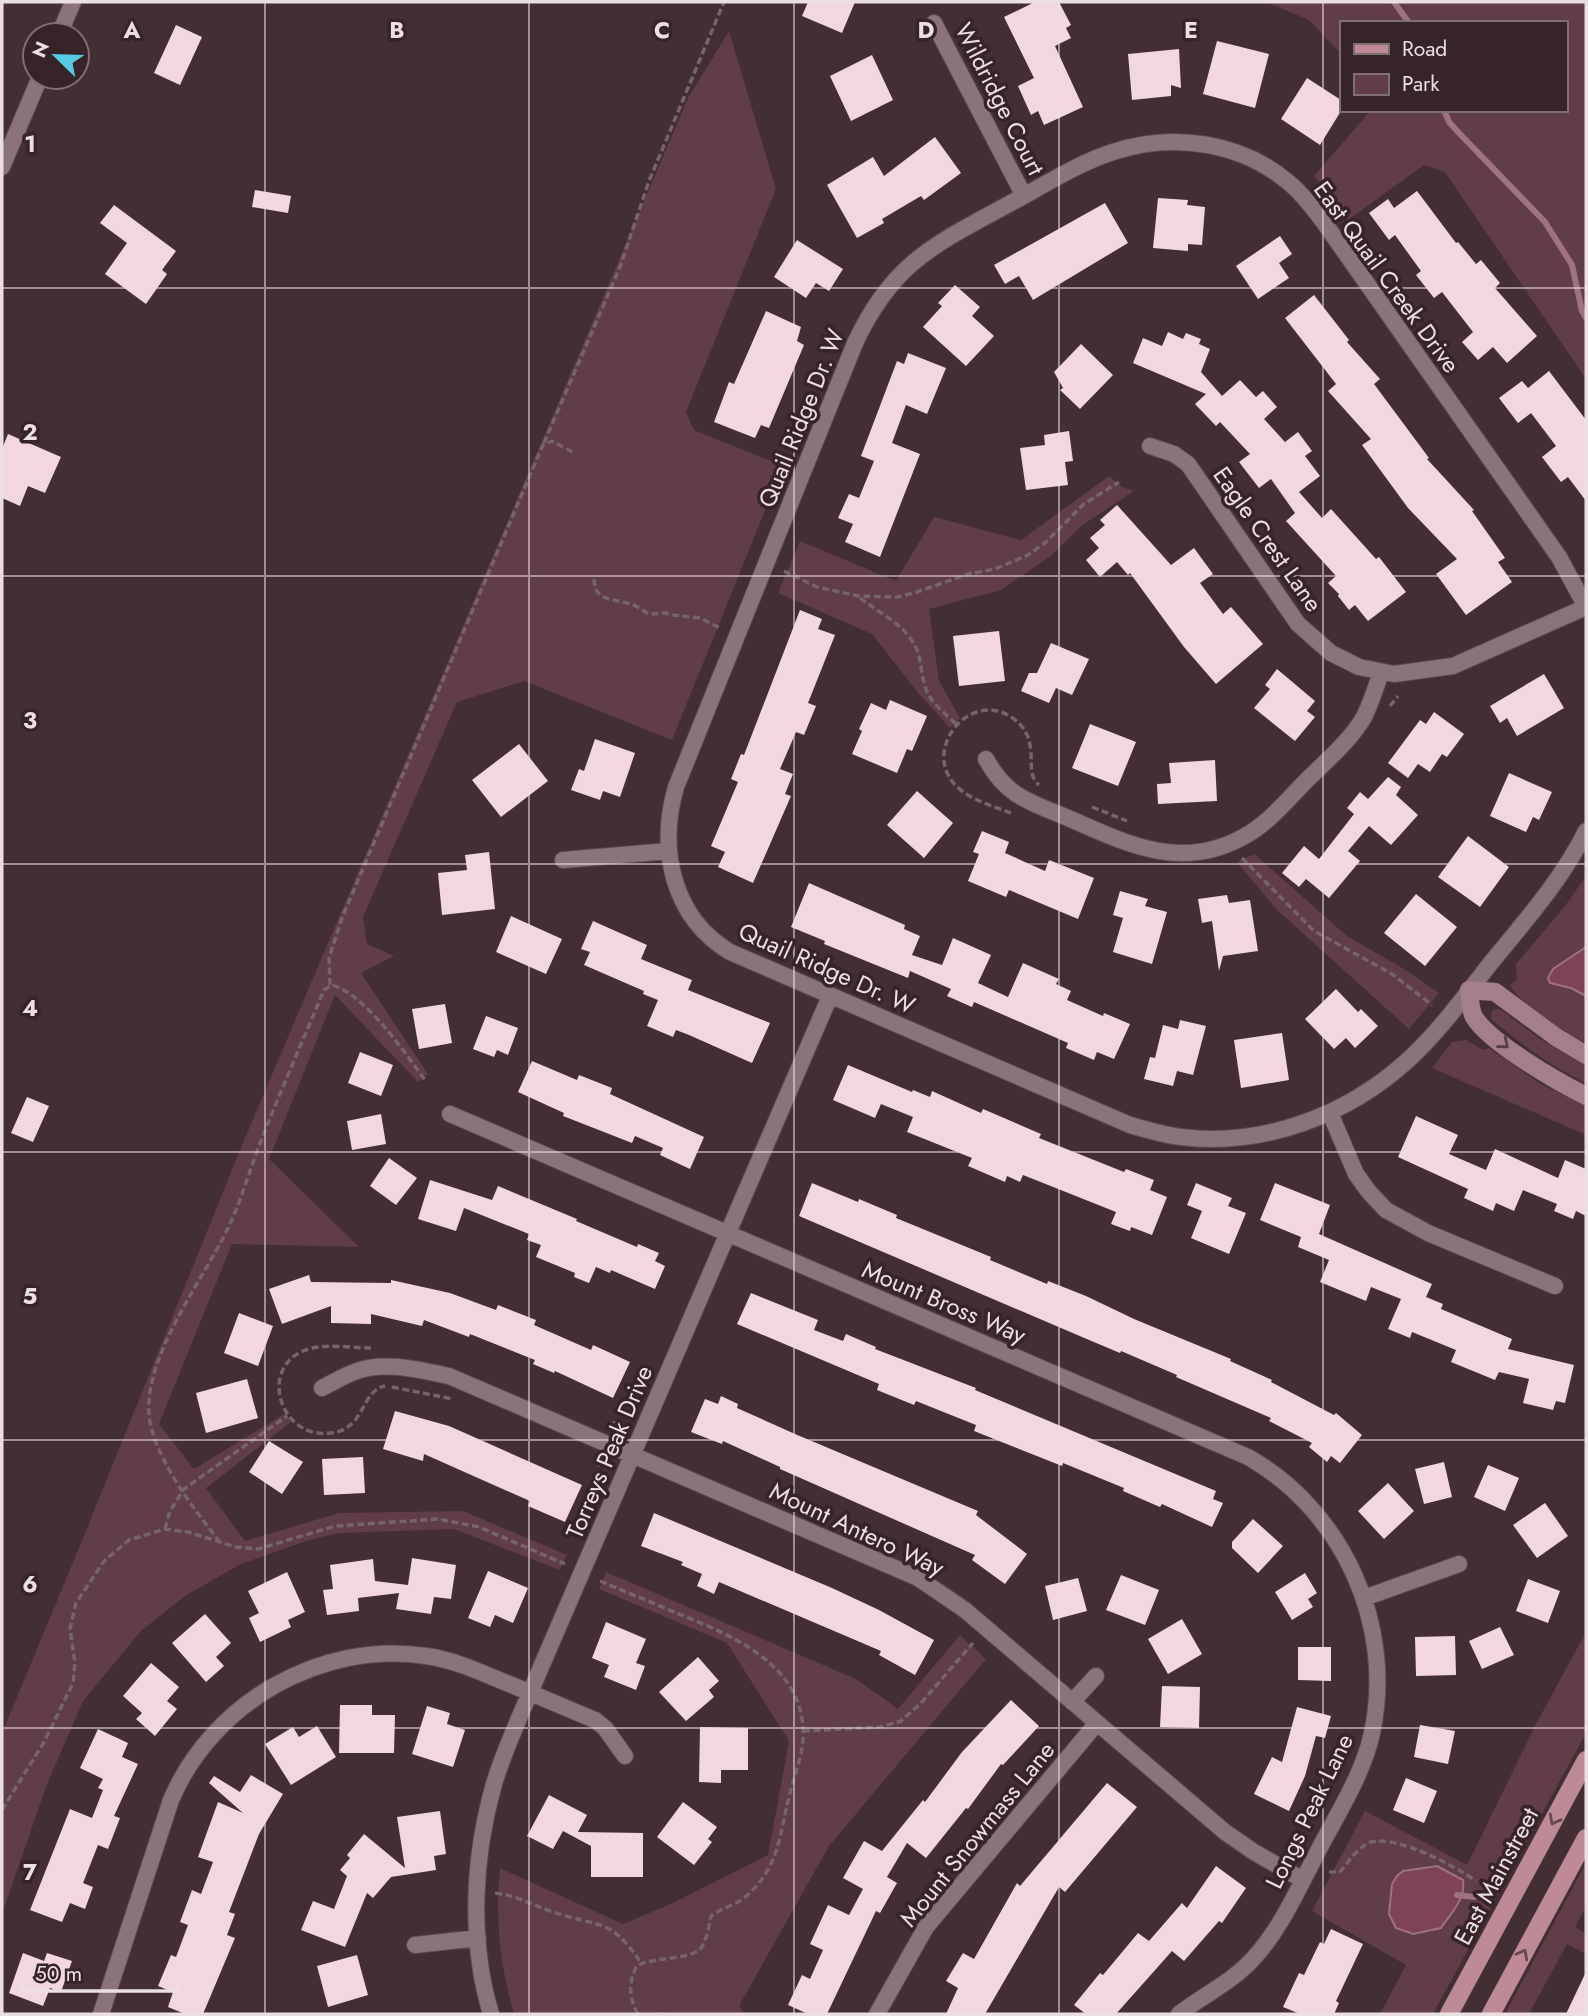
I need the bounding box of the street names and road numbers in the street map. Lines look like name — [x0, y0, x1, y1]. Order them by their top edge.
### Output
street label: Wildridge Court — [947, 17, 1054, 181]
street label: East Quail Creek Drive — [1305, 174, 1469, 380]
street label: Quail Ridge Dr. W — [749, 323, 853, 513]
street label: Eagle Crest Lane — [1205, 459, 1331, 619]
street label: Quail Ridge Dr. W — [733, 913, 921, 1023]
street label: Mount Bross Way — [857, 1252, 1032, 1352]
street label: Torreys Peak Drive — [557, 1360, 661, 1544]
street label: Mount Antero Way — [764, 1473, 950, 1585]
street label: Longs Peak Lane — [1256, 1728, 1362, 1894]
street label: Mount Snowmass Lane — [891, 1734, 1063, 1934]
street label: East Mainstreet — [1445, 1801, 1547, 1951]

